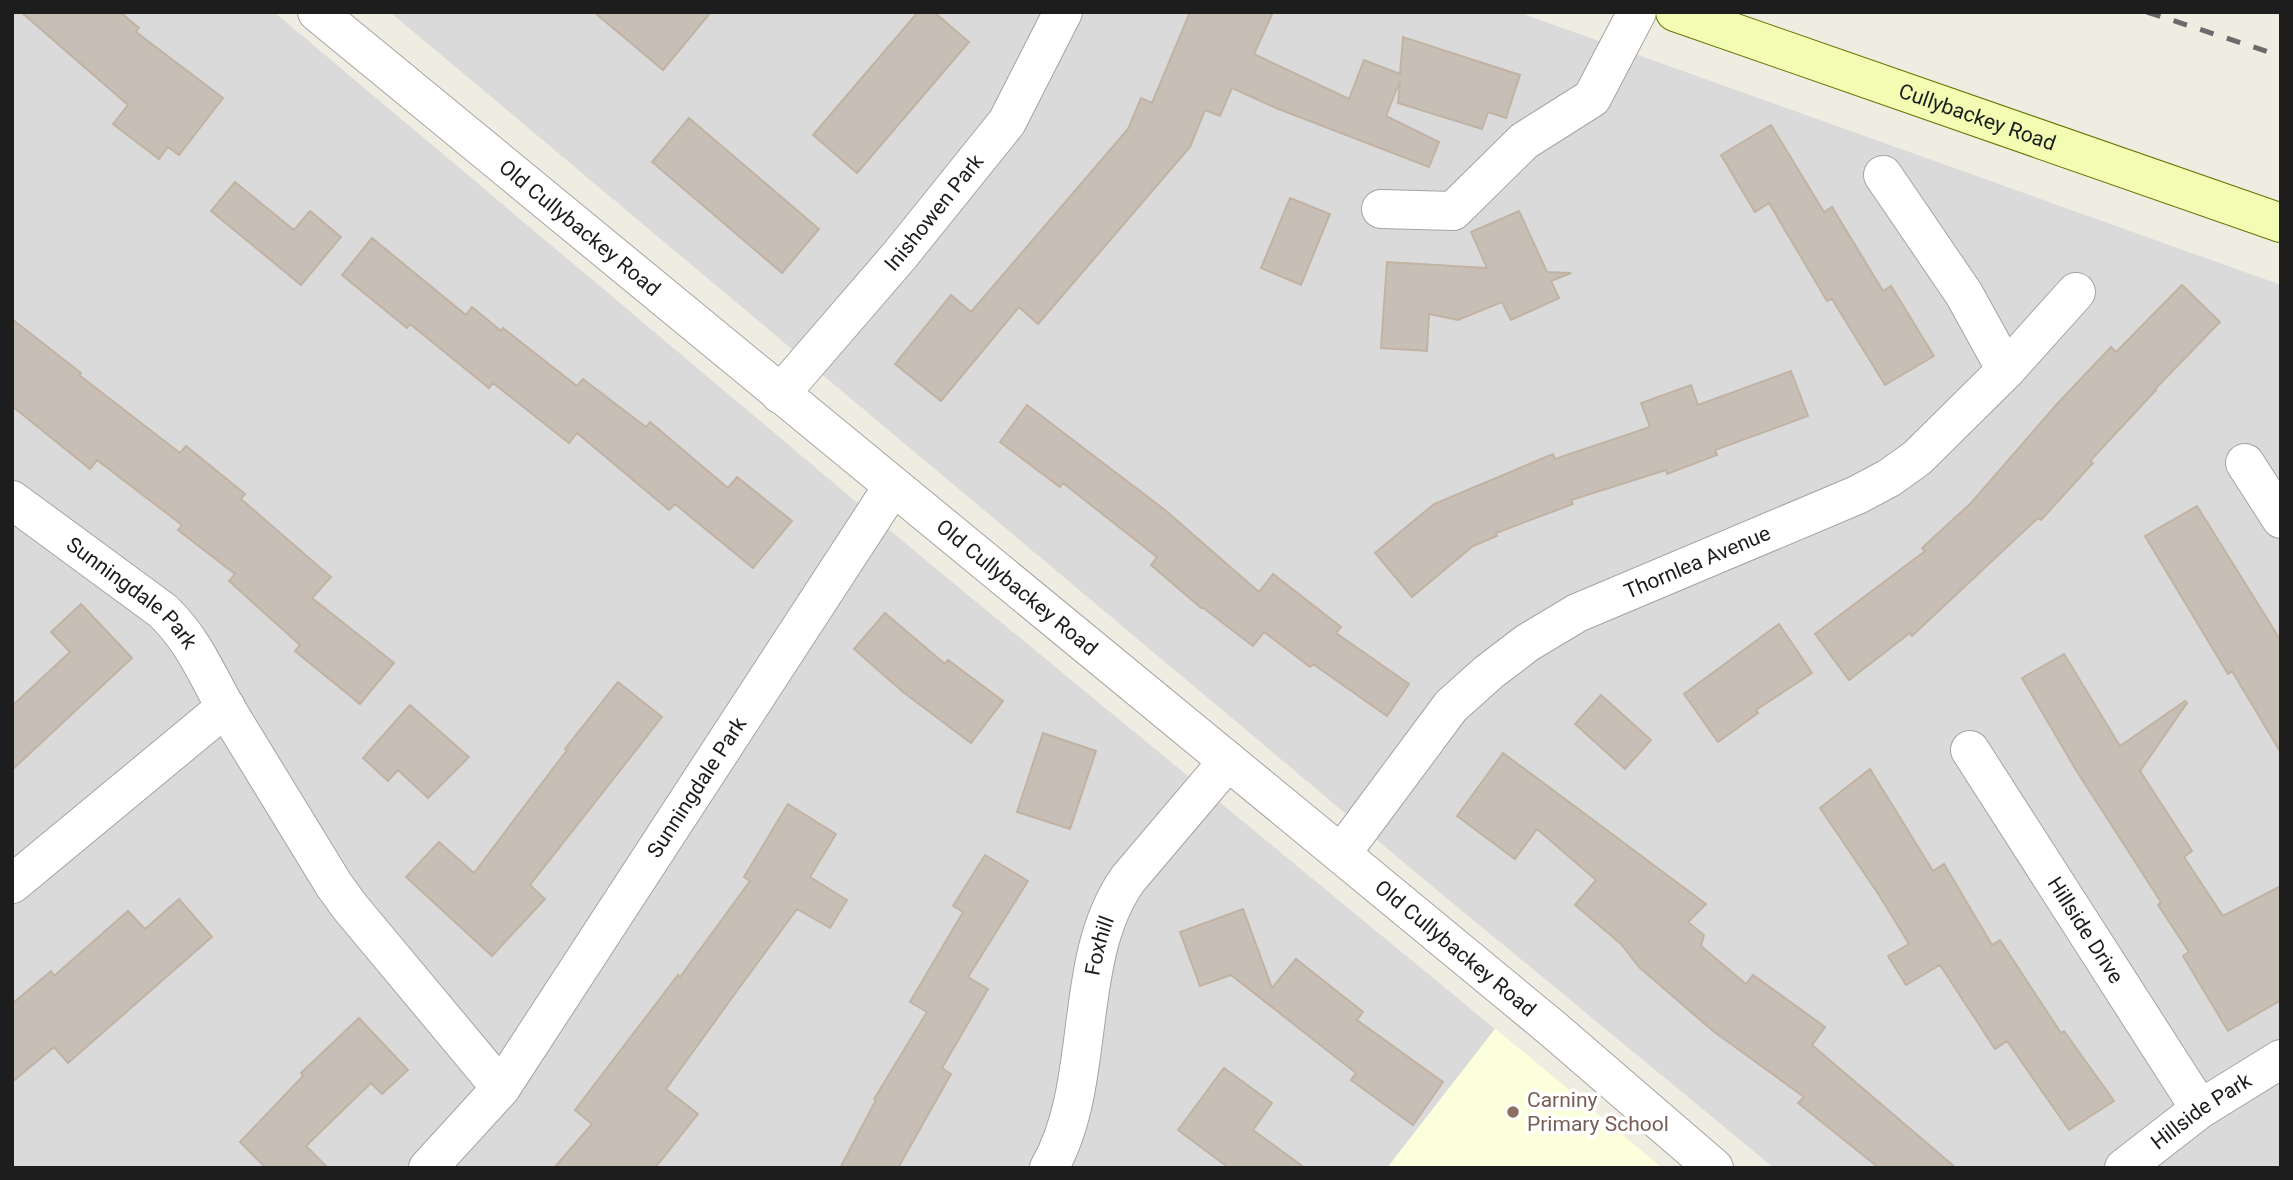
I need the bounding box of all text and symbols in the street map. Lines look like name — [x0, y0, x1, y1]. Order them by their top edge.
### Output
street label: Cullybackey Road — [1896, 79, 2059, 156]
street label: Inishowen Park — [880, 149, 988, 276]
street label: Old Cullybackey Road — [494, 155, 665, 301]
street label: Old Cullybackey Road — [932, 514, 1102, 661]
street label: Thornlea Avenue — [1621, 521, 1774, 604]
street label: Sunningdale Park — [62, 532, 202, 654]
street label: Sunningdale Park — [642, 712, 751, 862]
street label: Hillside Drive — [2043, 872, 2128, 988]
street label: Old Cullybackey Road — [1370, 875, 1541, 1022]
street label: Foxhill — [1080, 913, 1119, 977]
street label: Hillside Park — [2146, 1068, 2256, 1154]
place label: Carniny Primary School — [1527, 1088, 1669, 1136]
marker: Carniny Primary School — [1505, 1104, 1521, 1120]

